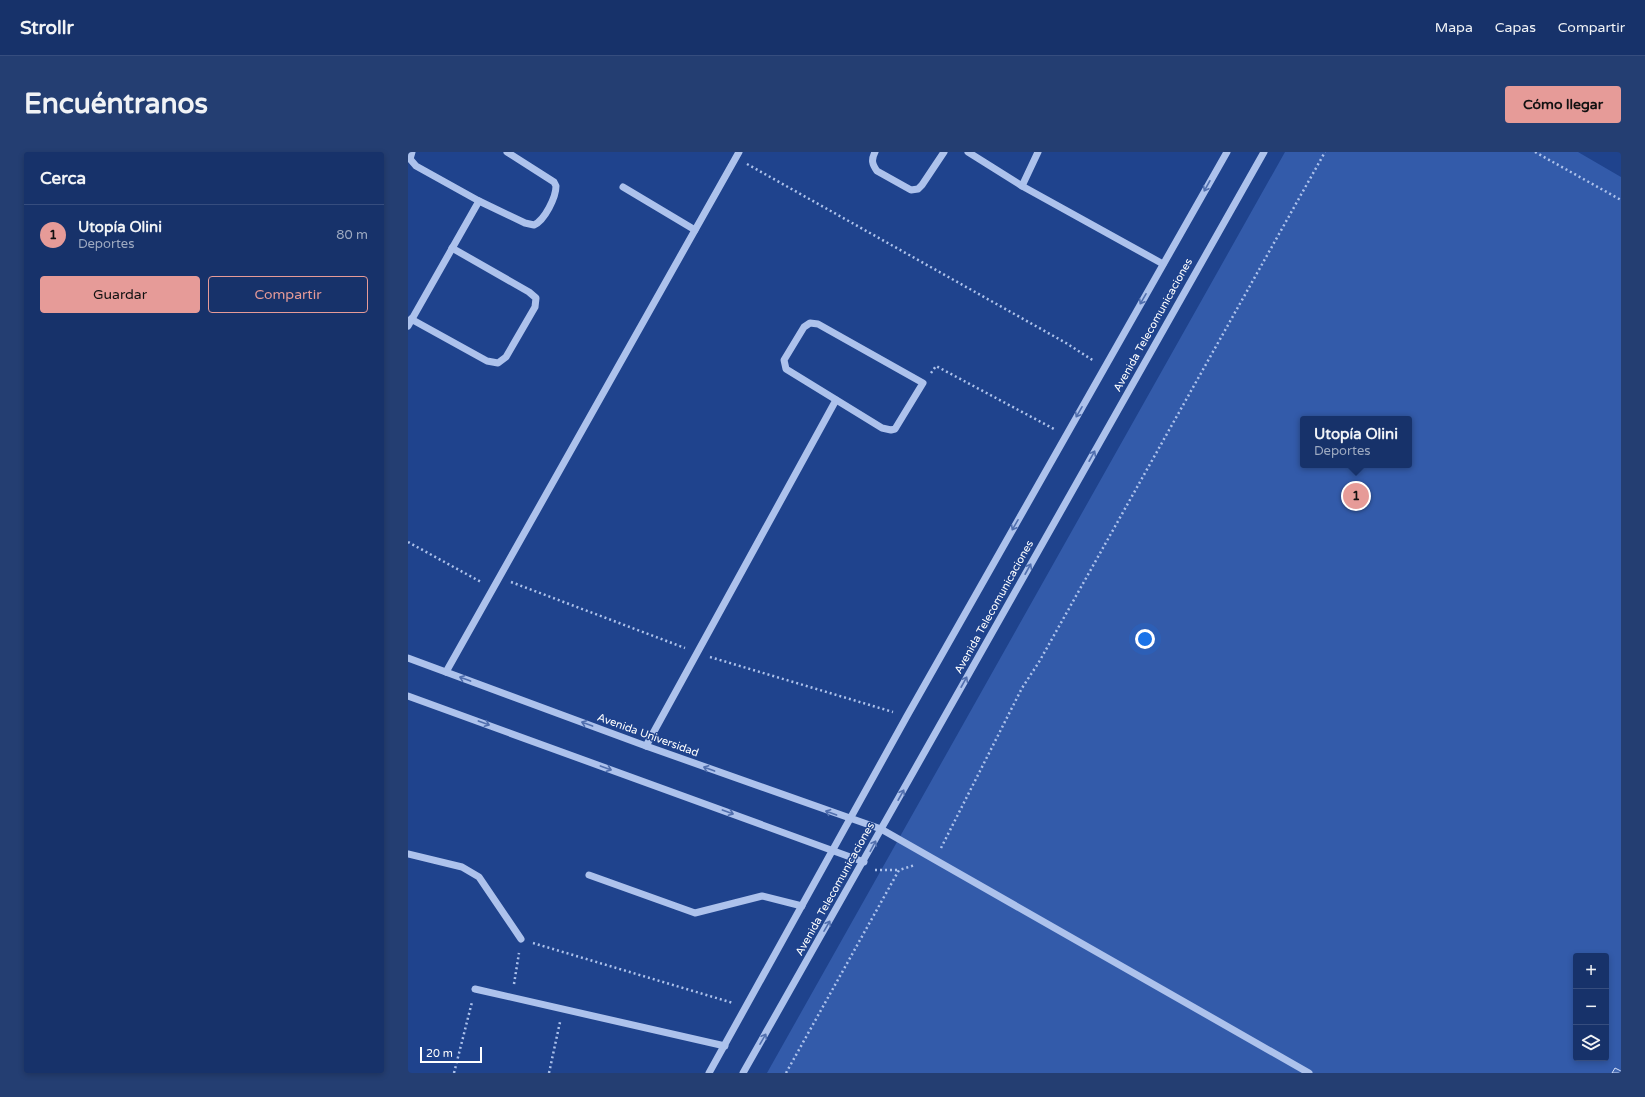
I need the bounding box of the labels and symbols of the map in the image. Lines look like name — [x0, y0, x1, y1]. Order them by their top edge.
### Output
one-way arrow — [1203, 180, 1211, 192]
street label: Avenida Telecomunicaciones — [1111, 256, 1195, 394]
one-way arrow — [1139, 293, 1147, 305]
one-way arrow — [1075, 406, 1083, 418]
one-way arrow — [1089, 450, 1097, 462]
pin: 1 — [1343, 481, 1369, 511]
one-way arrow — [1011, 519, 1019, 531]
street label: Avenida Telecomunicaciones — [952, 538, 1036, 676]
one-way arrow — [1025, 563, 1033, 575]
your location — [1135, 629, 1155, 649]
one-way arrow — [459, 674, 471, 682]
one-way arrow — [961, 676, 969, 688]
street label: Avenida Universidad — [595, 711, 701, 759]
one-way arrow — [478, 720, 490, 728]
one-way arrow — [580, 720, 593, 727]
one-way arrow — [600, 764, 612, 772]
one-way arrow — [703, 764, 715, 772]
one-way arrow — [897, 790, 905, 802]
one-way arrow — [825, 808, 837, 816]
one-way arrow — [722, 809, 734, 817]
street label: Avenida Telecomunicaciones — [793, 820, 877, 958]
one-way arrow — [869, 840, 877, 852]
one-way arrow — [824, 920, 832, 932]
one-way arrow — [759, 1033, 767, 1045]
scale bar — [420, 1045, 482, 1064]

